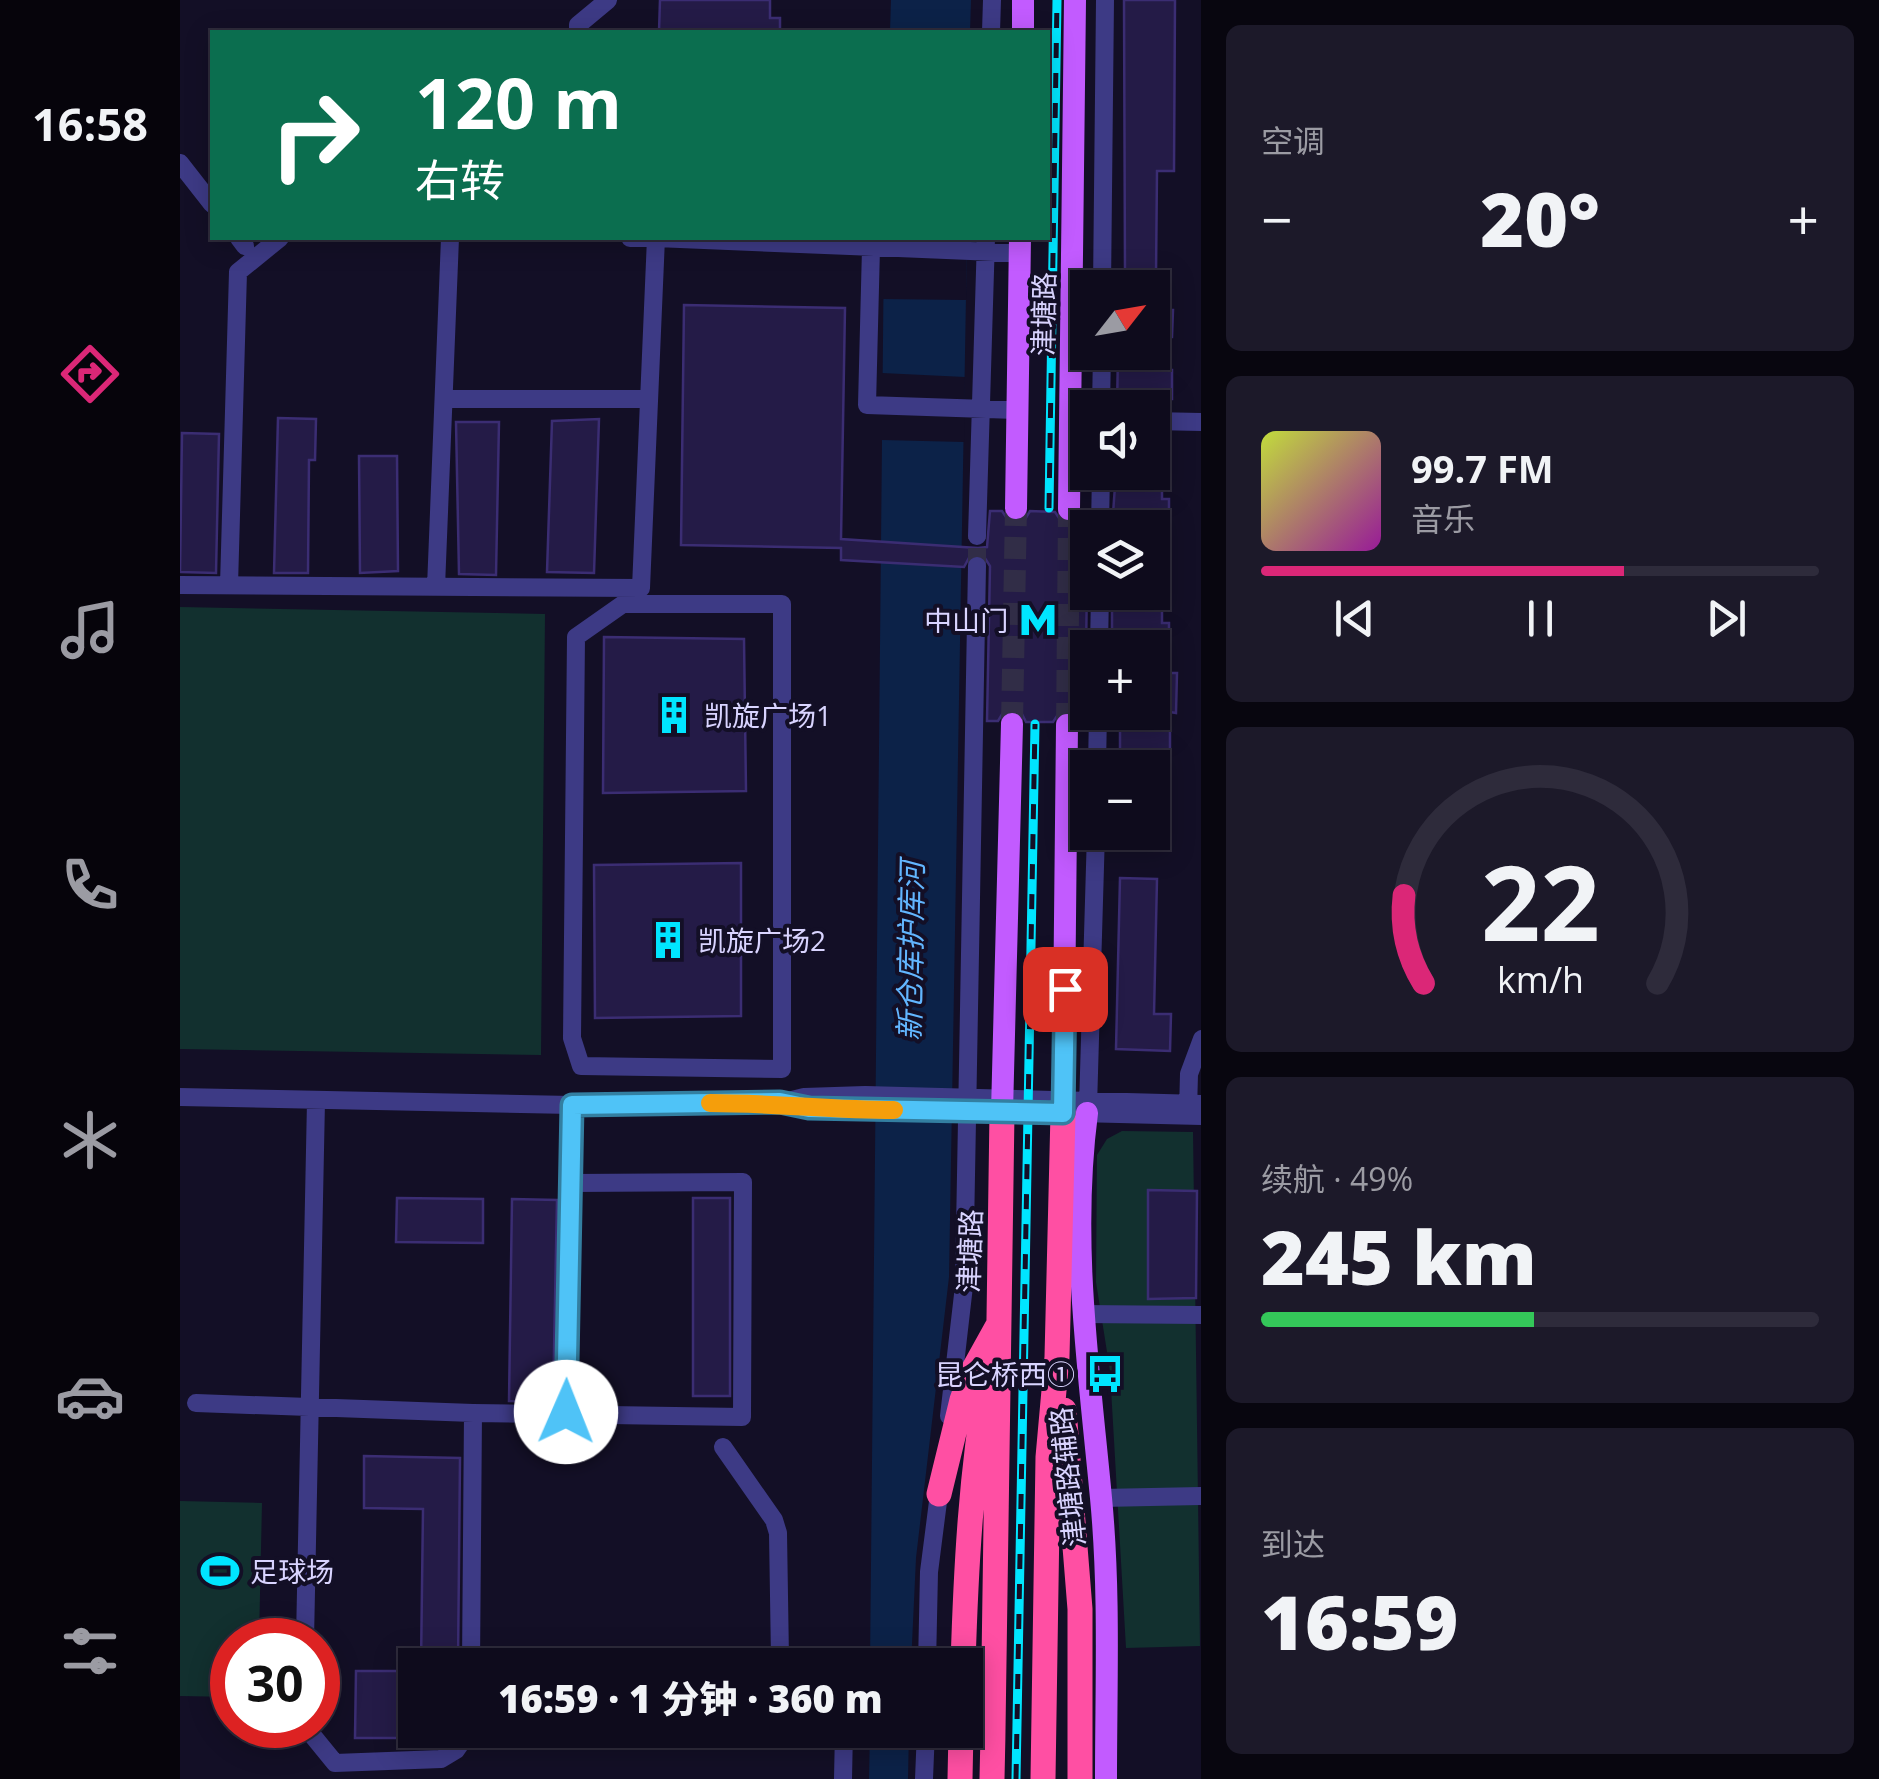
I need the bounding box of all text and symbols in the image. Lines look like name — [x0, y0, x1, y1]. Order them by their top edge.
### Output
text: 120 m — [415, 54, 622, 150]
icon: right — [250, 70, 380, 200]
text: 16:58 — [32, 93, 148, 154]
text: 空调 — [1261, 119, 1325, 162]
text: 右转 — [415, 149, 505, 210]
text: 20° — [1480, 167, 1600, 269]
text: − — [1261, 181, 1292, 256]
text: + — [1788, 181, 1819, 256]
north arrow — [1070, 270, 1170, 370]
map controls — [1070, 270, 1170, 850]
street label: 津塘路 — [1023, 272, 1063, 356]
icon: directions — [55, 339, 125, 409]
button: sound — [1070, 390, 1170, 490]
text: 99.7 FM — [1411, 442, 1554, 494]
text: 音乐 — [1411, 497, 1475, 540]
button: layers — [1070, 510, 1170, 610]
icon: previous — [1327, 591, 1382, 646]
icon: pause — [1513, 591, 1568, 646]
icon: next — [1699, 591, 1754, 646]
icon: music — [55, 595, 125, 665]
metro station icon: 中山门 — [1017, 599, 1059, 641]
place label: 中山门 — [924, 601, 1008, 639]
button: + — [1070, 630, 1170, 730]
building icon: 凯旋广场1 — [653, 694, 695, 736]
place label: 凯旋广场1 — [704, 696, 832, 734]
button: − — [1070, 750, 1170, 850]
text: 22 — [1481, 830, 1599, 971]
icon: phone — [55, 850, 125, 920]
water label: 新仓库护库河 — [888, 856, 932, 1041]
building icon: 凯旋广场2 — [647, 919, 689, 961]
place label: 凯旋广场2 — [698, 921, 826, 959]
pin — [1023, 947, 1108, 1032]
text: km/h — [1497, 955, 1583, 1003]
icon: arrive — [1038, 962, 1093, 1017]
icon: climate — [55, 1105, 125, 1175]
text: 续航 · 49% — [1261, 1157, 1413, 1200]
text: 245 km — [1261, 1205, 1537, 1307]
street label: 津塘路 — [949, 1208, 989, 1294]
bus stop icon: 昆仑桥西① — [1084, 1353, 1126, 1395]
place label: 昆仑桥西① — [935, 1355, 1075, 1393]
position arrow — [514, 1360, 618, 1464]
icon: car — [55, 1361, 125, 1431]
street label: 津塘路辅路 — [1041, 1405, 1093, 1549]
text: 到达 — [1261, 1522, 1325, 1565]
sports icon: 足球场 — [199, 1550, 241, 1592]
place label: 足球场 — [250, 1552, 334, 1590]
text: 16:59 — [1261, 1570, 1458, 1672]
icon: filters — [55, 1616, 125, 1686]
speed limit sign: 30 — [210, 1618, 340, 1748]
text: 16:59 · 1 分钟 · 360 m — [498, 1672, 883, 1724]

